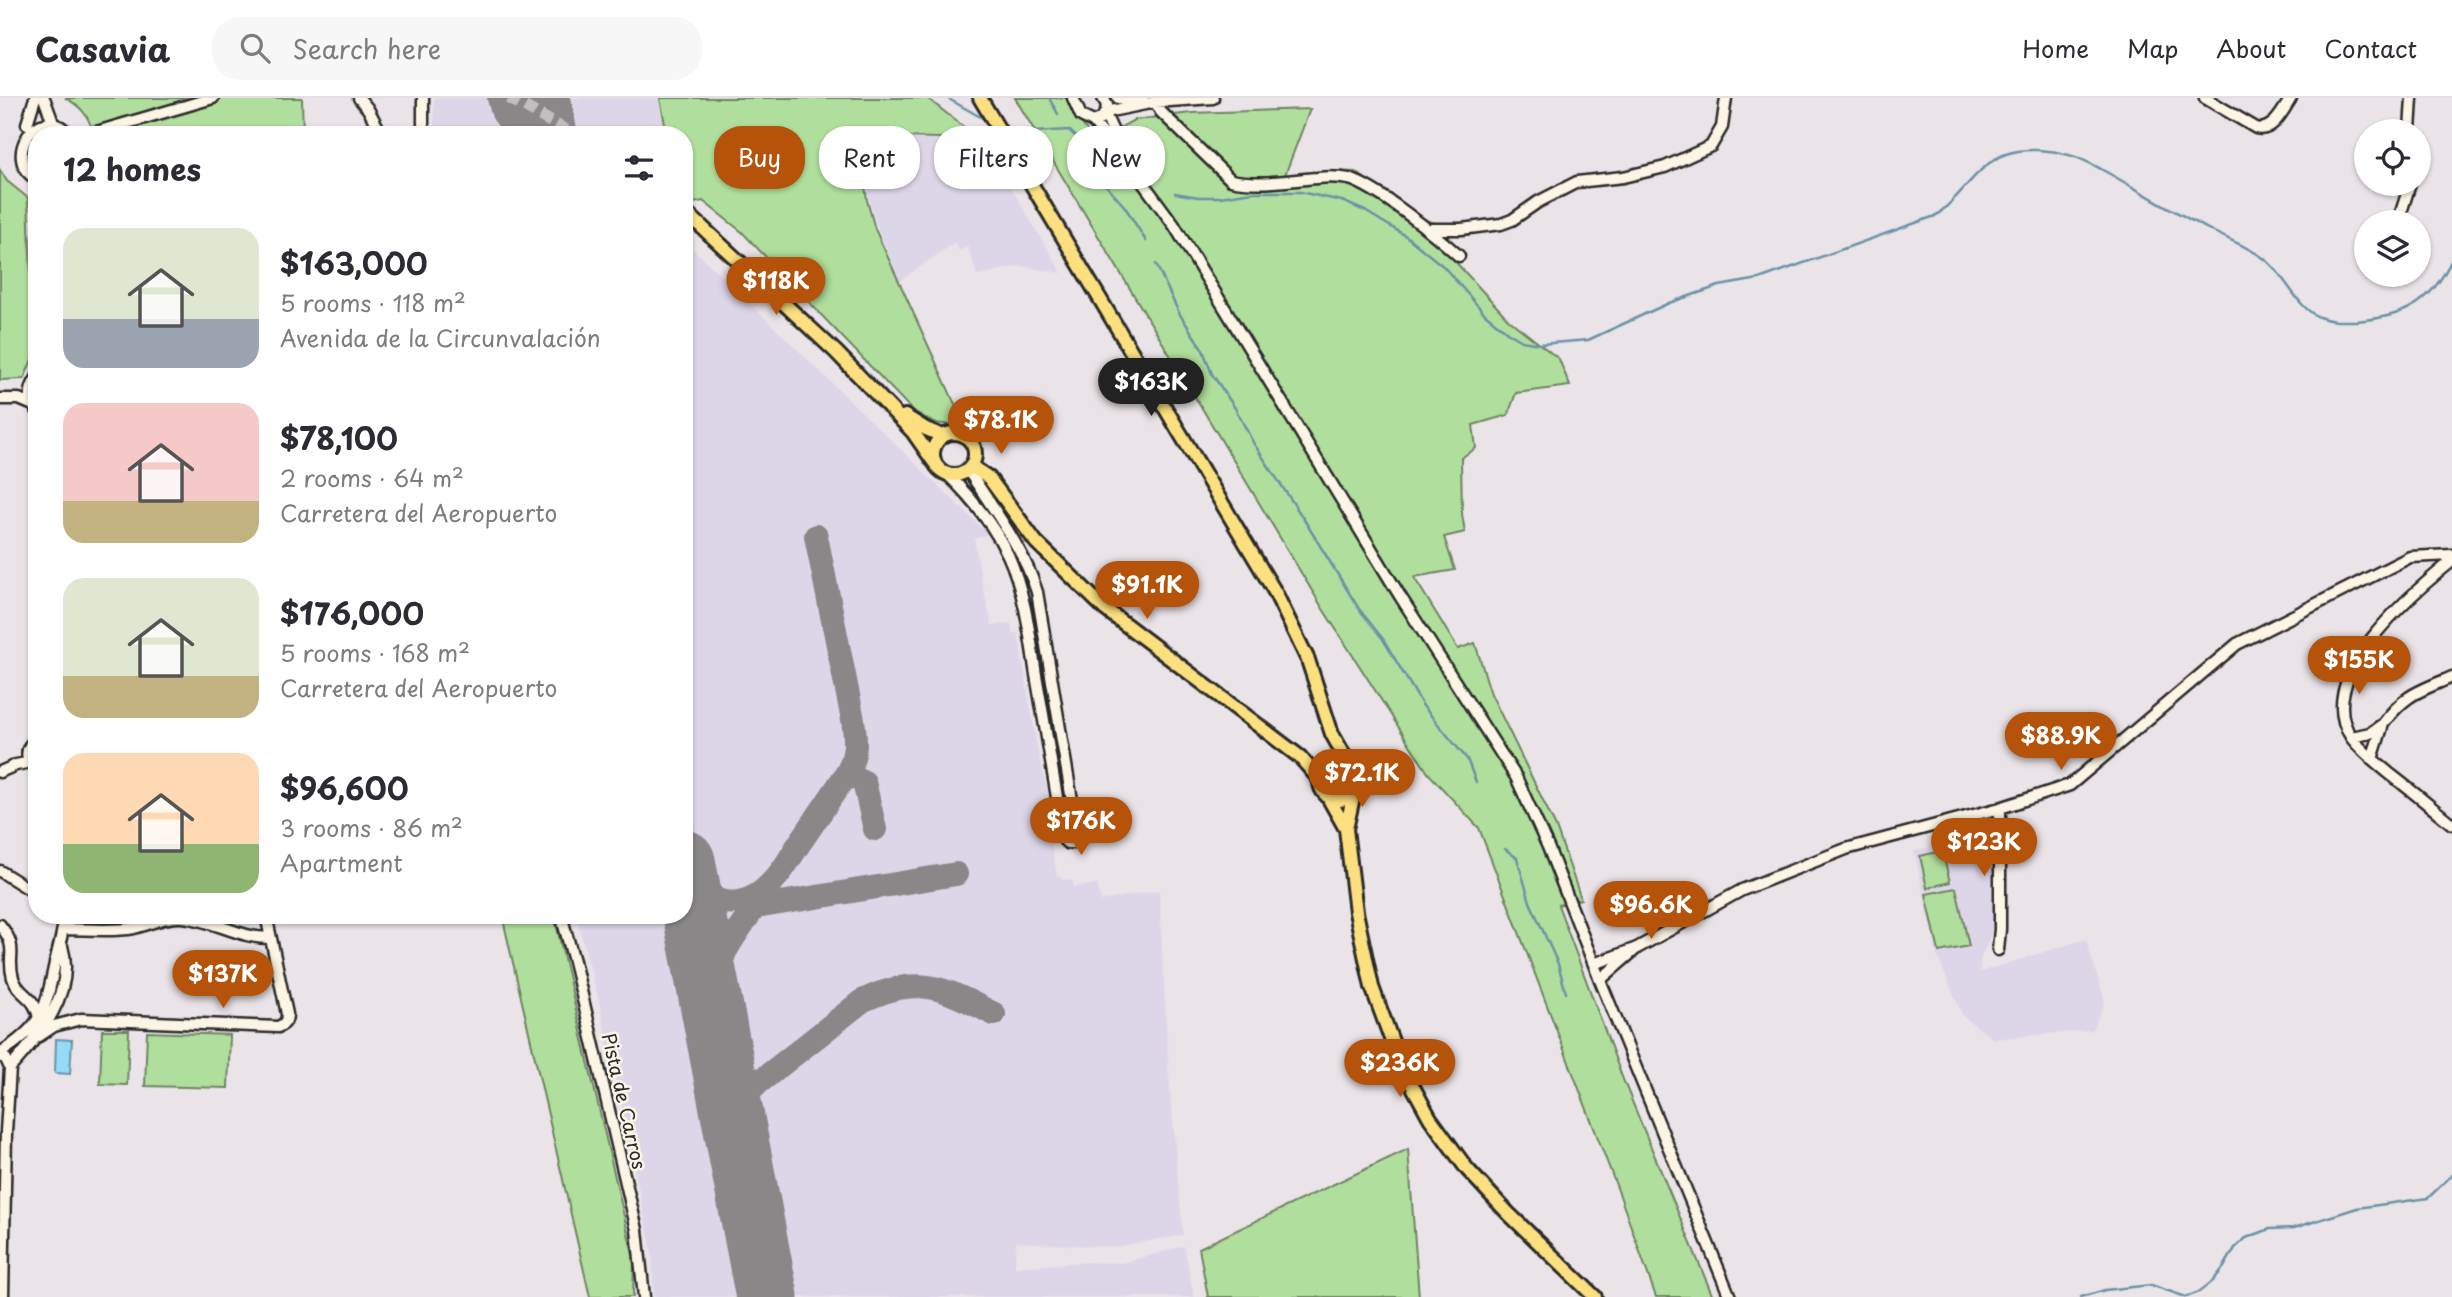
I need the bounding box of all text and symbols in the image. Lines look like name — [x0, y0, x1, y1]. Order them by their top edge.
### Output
search box — [212, 17, 702, 80]
text: Casavia — [35, 23, 170, 73]
icon: search — [236, 29, 274, 67]
text: Search here — [292, 29, 441, 68]
text: Home — [2022, 30, 2089, 66]
text: Map — [2127, 30, 2178, 66]
text: About — [2216, 30, 2286, 66]
text: Contact — [2324, 30, 2417, 66]
map controls — [2354, 119, 2431, 287]
button: locate — [2354, 119, 2431, 196]
chip: Buy — [714, 126, 805, 189]
chip: Rent — [819, 126, 920, 189]
chip: Filters — [934, 126, 1053, 189]
chip: New — [1067, 126, 1165, 189]
text: 12 homes — [63, 146, 201, 191]
icon: filters — [620, 149, 658, 187]
button: layers — [2354, 210, 2431, 287]
text: $163,000 — [280, 240, 428, 285]
icon: home — [119, 256, 203, 340]
pin: $118K — [727, 258, 825, 317]
text: $118K — [742, 262, 810, 297]
text: 5 rooms · 118 m² — [280, 285, 466, 320]
text: Avenida de la Circunvalación — [280, 320, 601, 355]
pin: $163K — [1102, 358, 1200, 418]
text: $163K — [1114, 363, 1188, 398]
pin: $78.1K — [944, 396, 1058, 456]
text: $78.1K — [964, 401, 1038, 436]
text: $78,100 — [280, 415, 398, 460]
icon: home — [119, 431, 203, 515]
text: 2 rooms · 64 m² — [280, 460, 464, 495]
text: Carretera del Aeropuerto — [280, 495, 557, 530]
pin: $91.1K — [1090, 561, 1204, 621]
text: $91.1K — [1111, 566, 1183, 601]
text: $176,000 — [280, 590, 424, 635]
icon: home — [119, 606, 203, 690]
text: 5 rooms · 168 m² — [280, 635, 470, 670]
pin: $155K — [2310, 636, 2408, 696]
text: $155K — [2324, 641, 2394, 676]
text: Carretera del Aeropuerto — [280, 670, 557, 705]
pin: $88.9K — [2004, 712, 2118, 772]
text: $88.9K — [2021, 717, 2101, 752]
pin: $72.1K — [1305, 750, 1419, 809]
text: $72.1K — [1324, 754, 1400, 789]
text: $96,600 — [280, 765, 409, 810]
icon: home — [119, 781, 203, 865]
pin: $176K — [1032, 798, 1130, 857]
text: $176K — [1046, 802, 1116, 837]
text: 3 rooms · 86 m² — [280, 810, 463, 845]
pin: $123K — [1935, 818, 2033, 878]
text: $123K — [1947, 823, 2021, 858]
text: Apartment — [280, 845, 403, 880]
pin: $96.6K — [1594, 882, 1708, 941]
text: $96.6K — [1609, 886, 1693, 921]
pin: $137K — [174, 950, 272, 1010]
text: $137K — [188, 955, 258, 990]
street label: Pista de Carros — [596, 1030, 654, 1172]
pin: $236K — [1351, 1040, 1449, 1099]
text: $236K — [1360, 1044, 1440, 1079]

